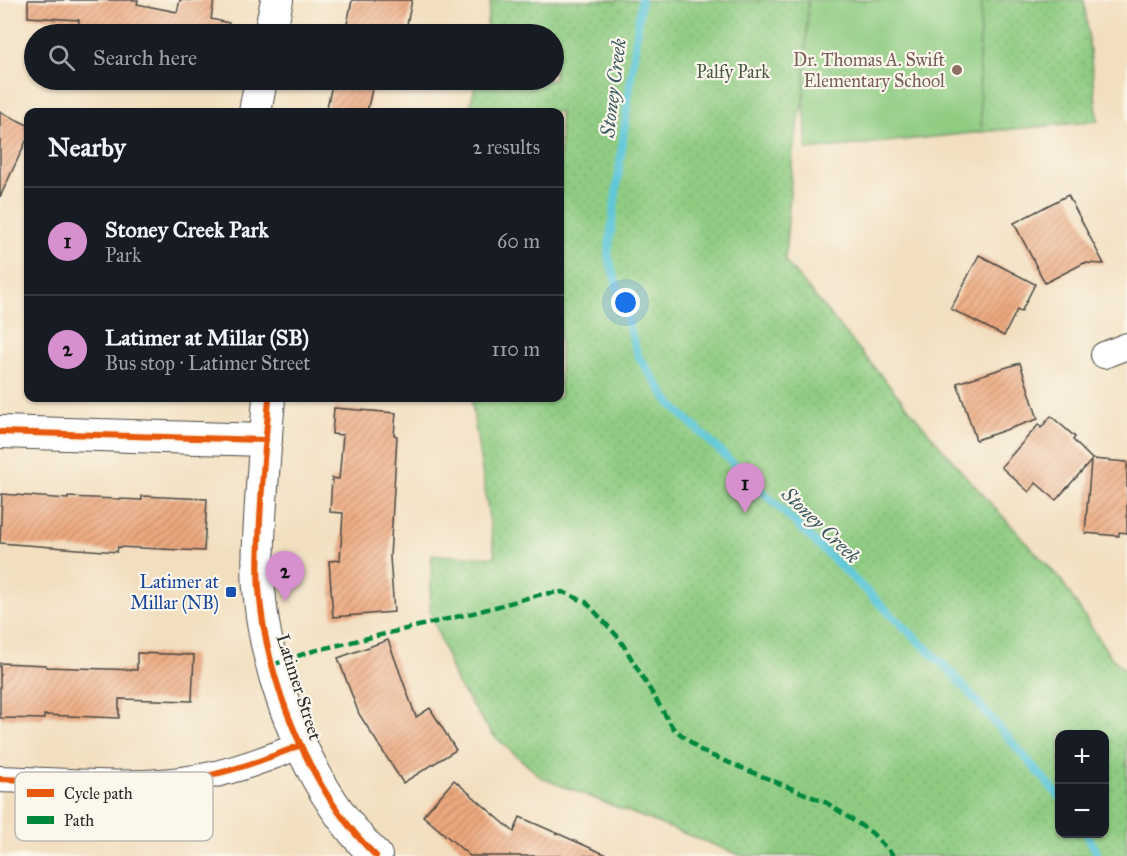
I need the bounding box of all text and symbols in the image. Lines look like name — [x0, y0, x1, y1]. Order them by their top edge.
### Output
search box — [24, 24, 564, 90]
water label: Stoney Creek — [595, 37, 631, 140]
icon: search — [45, 41, 78, 74]
text: Search here — [93, 44, 197, 71]
place label: Dr. Thomas A. Swift Elementary School — [793, 49, 946, 92]
park label: Palfy Park — [696, 61, 770, 83]
marker: Dr. Thomas A. Swift Elementary School — [950, 63, 964, 77]
text: Nearby — [48, 131, 126, 163]
text: 2 results — [472, 135, 540, 159]
text: Stoney Creek Park — [105, 216, 269, 243]
text: 1 — [64, 229, 71, 253]
text: 60 m — [497, 229, 540, 253]
text: Park — [105, 243, 141, 267]
your location — [611, 288, 640, 317]
text: Latimer at Millar (SB) — [105, 324, 309, 351]
text: 2 — [63, 337, 72, 361]
text: 110 m — [492, 337, 540, 361]
text: Bus stop · Latimer Street — [105, 351, 310, 375]
pin: 1 — [726, 464, 764, 513]
water label: Stoney Creek — [776, 481, 865, 568]
pin: 2 — [266, 552, 304, 601]
place label: Latimer at Millar (NB) — [130, 571, 220, 615]
marker: Latimer at Millar (NB) — [224, 585, 238, 599]
street label: Latimer Street — [272, 631, 327, 743]
map controls — [1055, 730, 1109, 838]
button: + — [1055, 730, 1109, 784]
legend — [15, 772, 213, 841]
text: Cycle path — [64, 784, 133, 803]
button: − — [1055, 784, 1109, 838]
text: Path — [64, 811, 94, 830]

